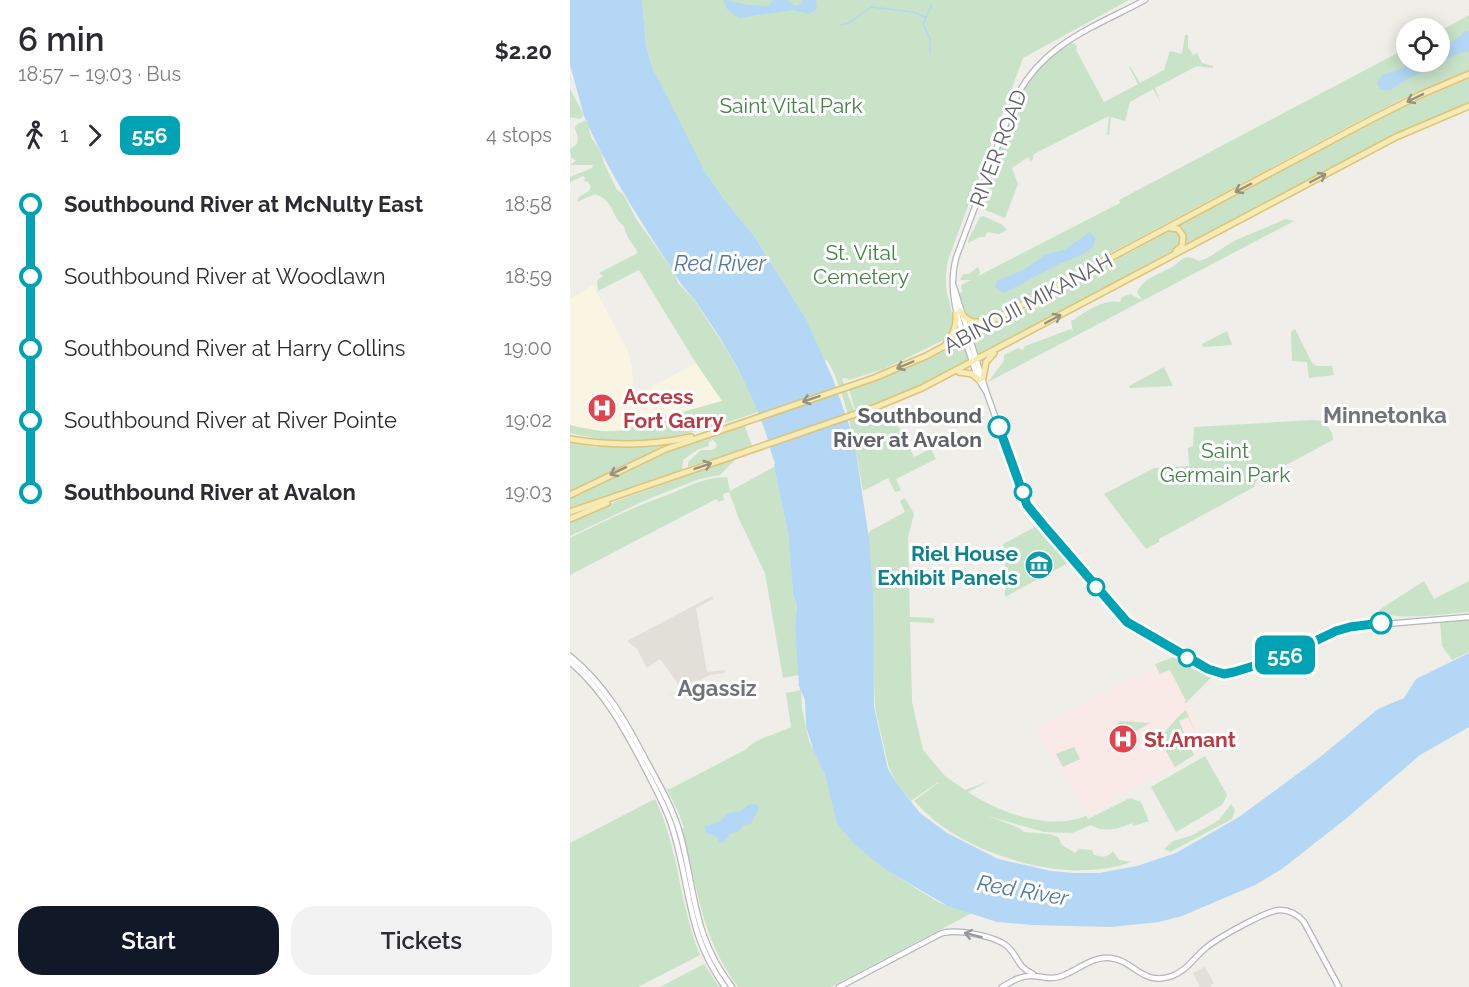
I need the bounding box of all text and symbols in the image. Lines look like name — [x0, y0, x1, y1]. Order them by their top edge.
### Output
map controls — [1396, 18, 1450, 72]
button: locate — [1396, 18, 1450, 72]
text: 6 min — [18, 20, 104, 59]
text: $2.20 — [495, 38, 552, 64]
text: 18:57 – 19:03 · Bus — [18, 62, 181, 86]
street label: RIVER ROAD — [964, 86, 1032, 210]
one-way arrow — [1407, 92, 1425, 104]
park label: Saint Vital Park — [719, 93, 863, 118]
icon: walk — [18, 119, 51, 152]
icon: forward — [78, 119, 111, 152]
text: 1 — [60, 123, 69, 147]
text: 556 — [132, 123, 168, 148]
text: 4 stops — [486, 123, 552, 147]
one-way arrow — [1309, 172, 1326, 184]
one-way arrow — [1234, 183, 1252, 194]
text: Southbound River at McNulty East — [64, 191, 423, 217]
text: 18:58 — [505, 192, 552, 216]
park label: St. Vital Cemetery — [813, 240, 909, 289]
street label: ABINOJII MIKANAH — [939, 248, 1117, 358]
water label: Red River — [674, 250, 768, 276]
text: Southbound River at Woodlawn — [64, 263, 386, 289]
text: 18:59 — [505, 264, 552, 288]
one-way arrow — [1044, 313, 1062, 324]
text: Southbound River at Harry Collins — [64, 335, 405, 361]
text: 19:00 — [503, 336, 552, 360]
one-way arrow — [896, 360, 915, 371]
place label: Access Fort Garry — [623, 384, 724, 433]
hospital icon: Access Fort Garry — [586, 392, 618, 424]
one-way arrow — [802, 394, 821, 405]
district label: Minnetonka — [1323, 402, 1447, 428]
place label: Southbound River at Avalon — [833, 403, 982, 452]
text: Southbound River at River Pointe — [64, 407, 397, 433]
text: 19:02 — [505, 408, 552, 432]
marker: Southbound River at Avalon — [988, 416, 1010, 438]
park label: Saint Germain Park — [1160, 438, 1290, 487]
one-way arrow — [693, 459, 712, 470]
one-way arrow — [609, 465, 627, 477]
text: Southbound River at Avalon — [64, 479, 356, 505]
text: 19:03 — [505, 480, 552, 504]
unlabelled marker — [1014, 483, 1032, 501]
place label: Riel House Exhibit Panels — [877, 541, 1018, 590]
museum icon: Riel House Exhibit Panels — [1023, 549, 1055, 581]
unlabelled marker — [1087, 578, 1105, 596]
unlabelled marker — [1370, 612, 1392, 634]
line badge: 556 — [1250, 636, 1320, 674]
text: 556 — [1267, 643, 1303, 668]
unlabelled marker — [1178, 649, 1196, 667]
district label: Agassiz — [677, 675, 757, 701]
hospital icon: St.Amant — [1107, 723, 1139, 755]
place label: St.Amant — [1144, 727, 1236, 752]
water label: Red River — [975, 869, 1072, 911]
button: Start — [18, 906, 279, 975]
button: Tickets — [291, 906, 552, 975]
one-way arrow — [964, 928, 983, 940]

